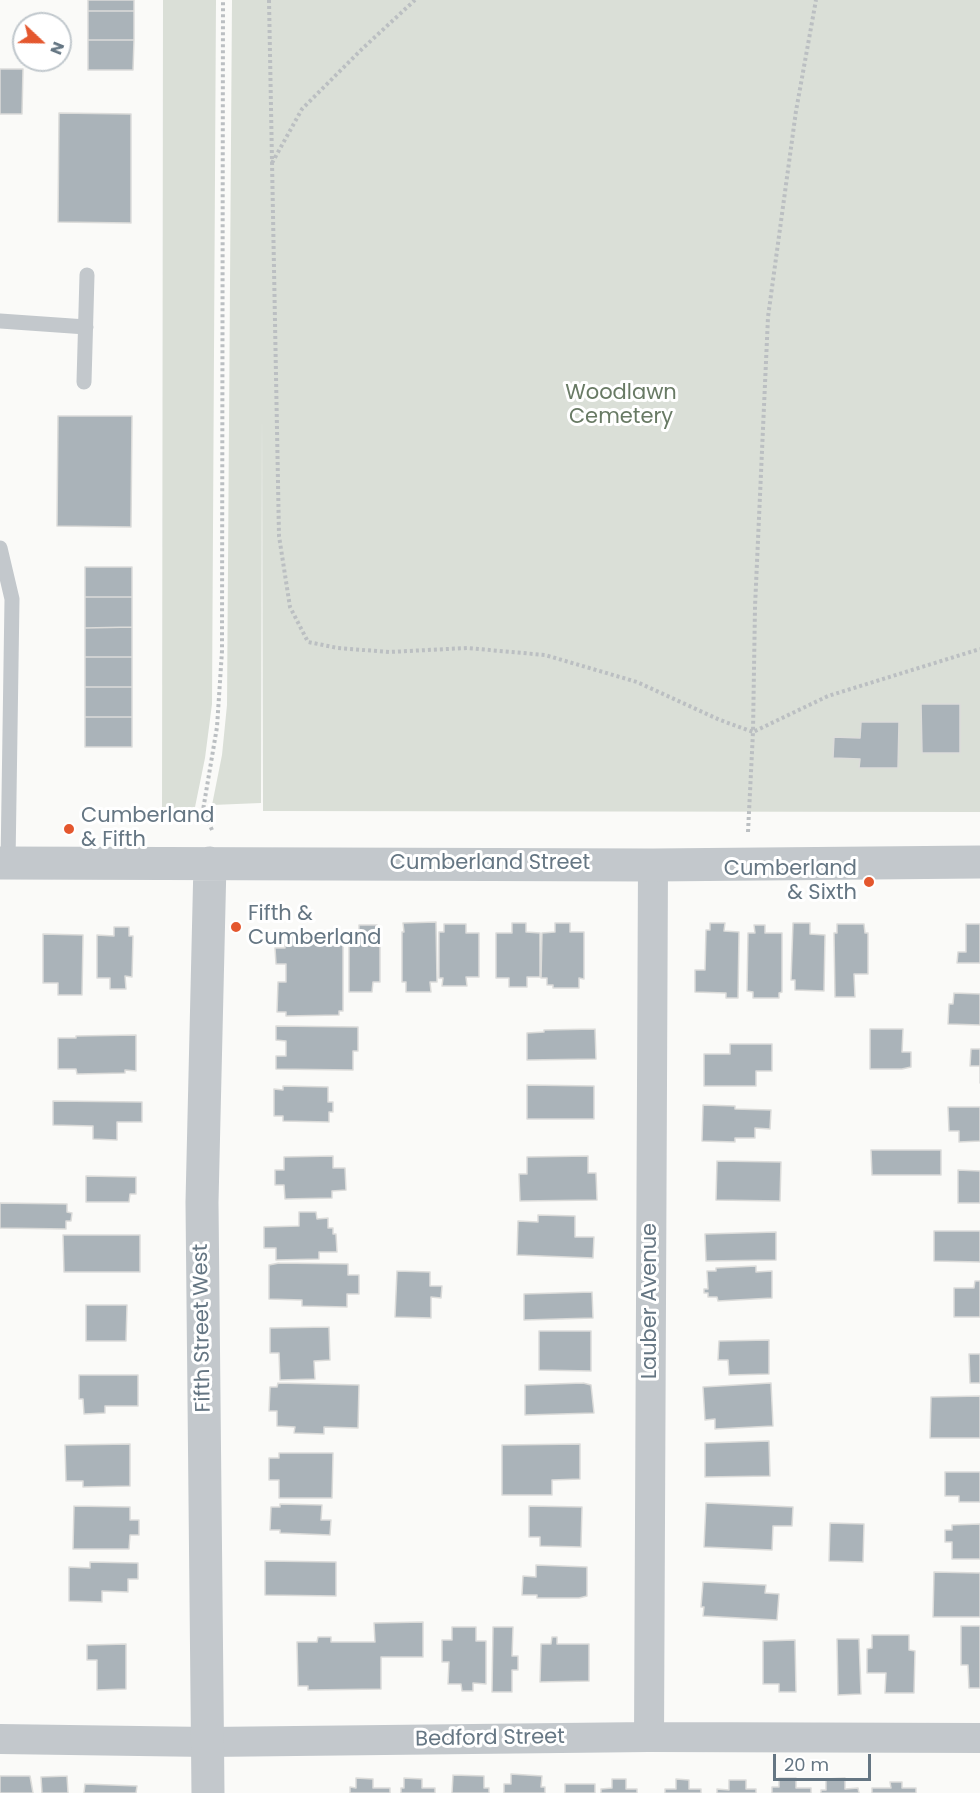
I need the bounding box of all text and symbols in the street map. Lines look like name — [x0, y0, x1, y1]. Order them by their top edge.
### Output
north arrow — [12, 12, 72, 72]
text: N — [44, 38, 70, 58]
park label: Woodlawn Cemetery — [565, 381, 677, 431]
place label: Cumberland & Fifth — [81, 804, 214, 854]
marker: Cumberland & Fifth — [62, 822, 76, 836]
street label: Cumberland Street — [390, 851, 590, 877]
place label: Cumberland & Sixth — [724, 857, 857, 907]
marker: Cumberland & Sixth — [862, 875, 876, 889]
place label: Fifth & Cumberland — [248, 902, 381, 952]
marker: Fifth & Cumberland — [229, 920, 243, 934]
street label: Lauber Avenue — [638, 1223, 664, 1379]
street label: Fifth Street West — [189, 1244, 217, 1412]
street label: Bedford Street — [415, 1725, 565, 1753]
scale bar — [776, 1742, 874, 1780]
text: 20 m — [784, 1752, 829, 1777]

